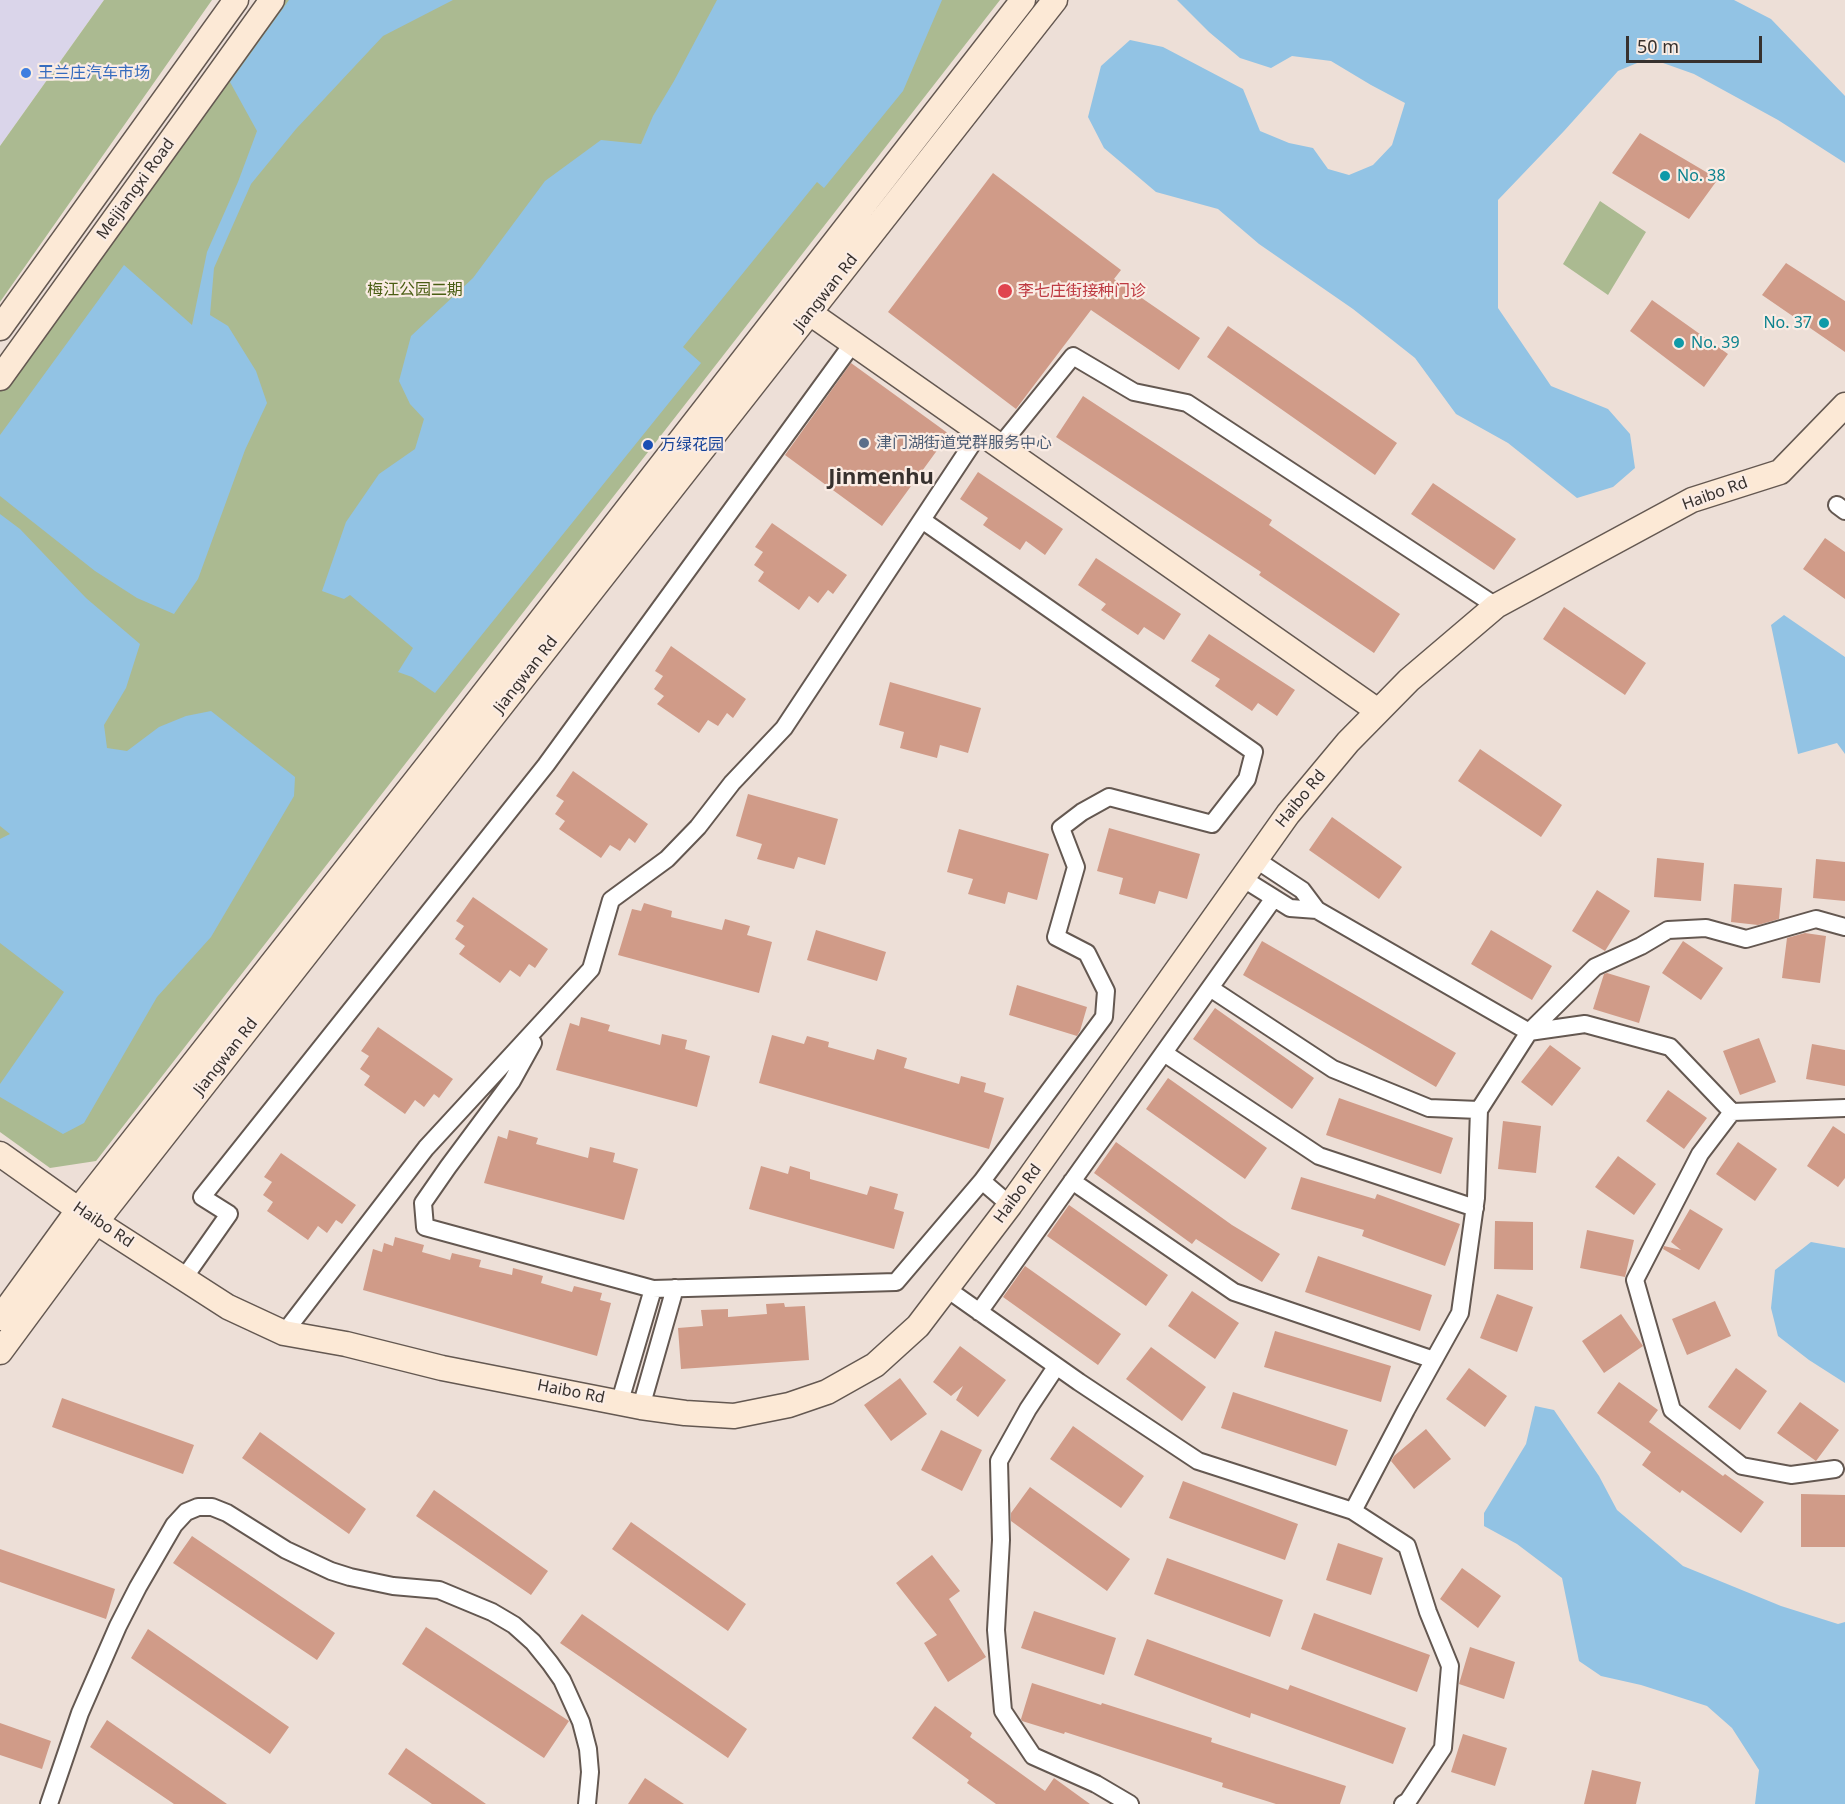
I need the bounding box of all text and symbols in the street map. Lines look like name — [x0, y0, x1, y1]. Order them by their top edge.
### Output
scale bar — [1629, 24, 1766, 62]
text: 50 m — [1637, 34, 1679, 58]
place label: 王兰庄汽车市场 — [38, 63, 150, 83]
marker: 王兰庄汽车市场 — [19, 66, 33, 80]
street label: Meijiangxi Road — [93, 135, 179, 243]
place label: No. 38 — [1677, 166, 1726, 186]
marker: No. 38 — [1658, 169, 1672, 183]
street label: Jiangwan Rd — [790, 251, 862, 335]
park label: 梅江公园二期 — [367, 280, 463, 300]
place label: 李七庄街接种门诊 — [1018, 281, 1146, 301]
marker: 李七庄街接种门诊 — [996, 282, 1014, 300]
place label: No. 37 — [1763, 313, 1812, 333]
marker: No. 37 — [1817, 316, 1831, 330]
place label: No. 39 — [1691, 333, 1740, 353]
marker: No. 39 — [1672, 336, 1686, 350]
place label: 津门湖街道党群服务中心 — [876, 433, 1052, 453]
place label: 万绿花园 — [660, 435, 724, 455]
marker: 津门湖街道党群服务中心 — [857, 436, 871, 450]
marker: 万绿花园 — [641, 438, 655, 452]
district label: Jinmenhu — [828, 465, 934, 491]
street label: Haibo Rd — [1680, 473, 1750, 515]
street label: Jiangwan Rd — [490, 633, 562, 717]
street label: Haibo Rd — [1272, 766, 1330, 832]
street label: Jiangwan Rd — [190, 1015, 262, 1099]
street label: Haibo Rd — [990, 1161, 1046, 1227]
street label: Haibo Rd — [69, 1198, 137, 1252]
street label: Haibo Rd — [536, 1376, 606, 1408]

